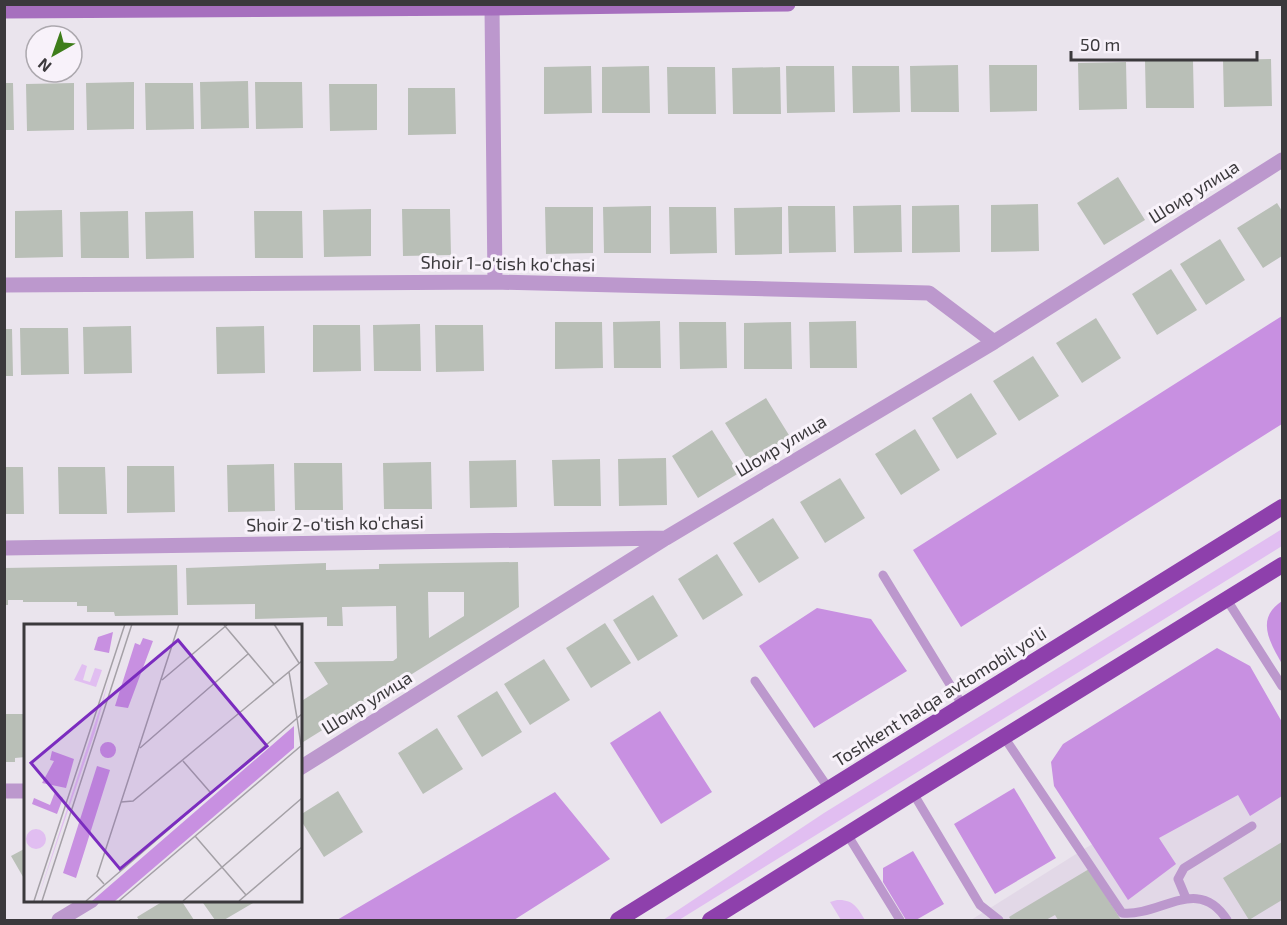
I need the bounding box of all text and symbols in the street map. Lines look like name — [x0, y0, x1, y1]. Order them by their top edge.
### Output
north arrow — [24, 24, 84, 84]
scale bar — [1071, 24, 1257, 62]
text: 50 m — [1080, 33, 1120, 55]
text: N — [34, 55, 55, 77]
street label: Шоир улица — [1144, 155, 1243, 228]
street label: Shoir 1-o'tish ko'chasi — [420, 250, 596, 276]
street label: Шоир улица — [731, 409, 830, 481]
street label: Shoir 2-o'tish ko'chasi — [246, 510, 424, 536]
street label: Toshkent halqa avtomobil yo'li — [829, 621, 1050, 771]
inset map — [24, 624, 302, 901]
street label: Шоир улица — [317, 666, 416, 739]

